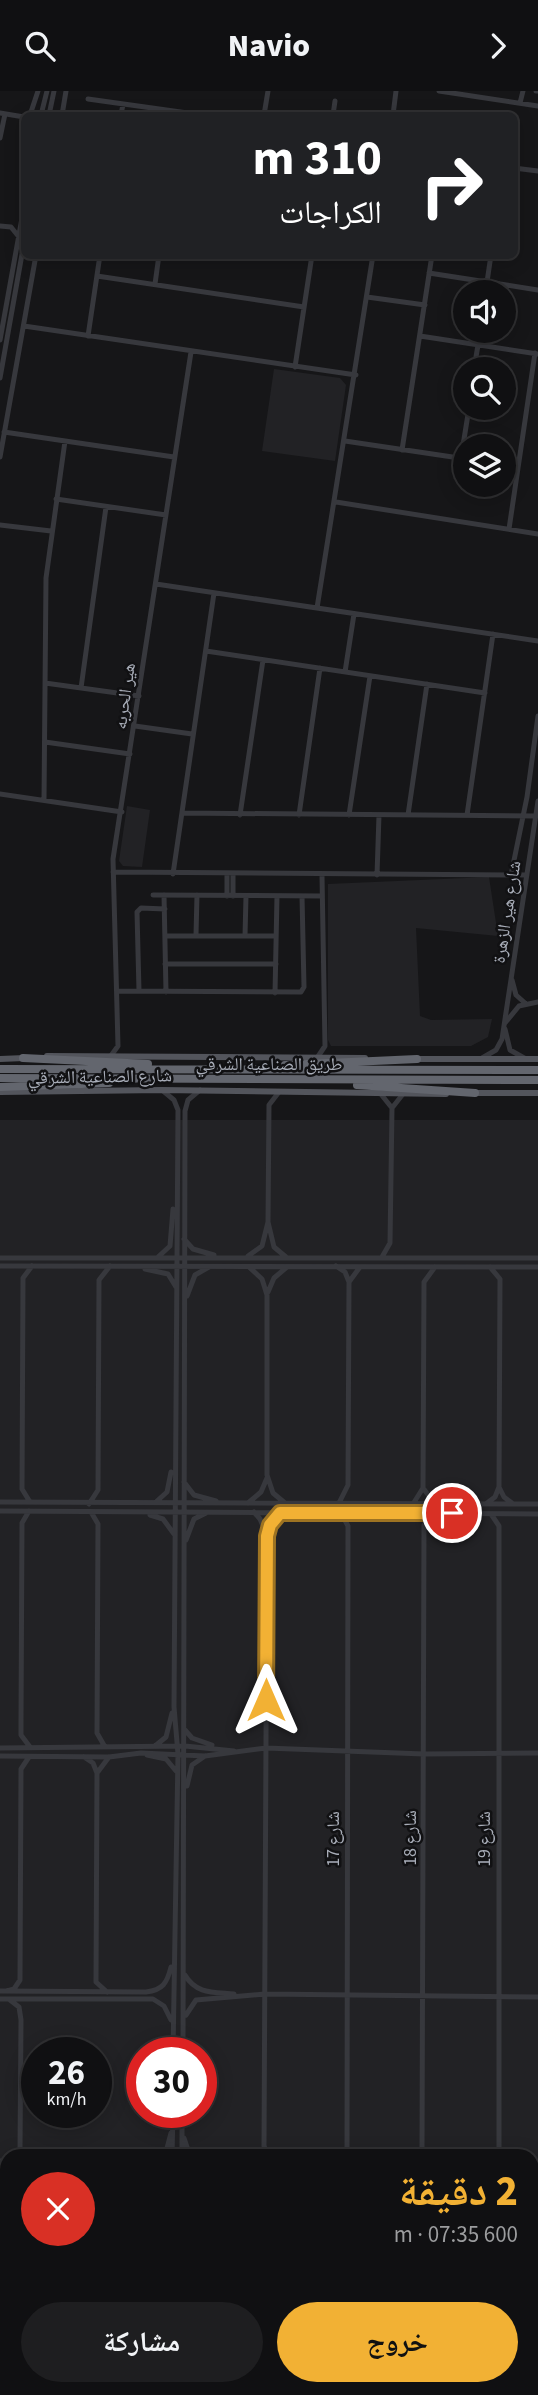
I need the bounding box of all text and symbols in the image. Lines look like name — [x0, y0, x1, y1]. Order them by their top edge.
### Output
text: Navio — [228, 23, 310, 69]
icon: search — [21, 27, 59, 65]
icon: forward — [479, 27, 517, 65]
text: 310 m — [253, 124, 382, 194]
icon: right — [406, 140, 497, 231]
text: الكراجات — [279, 190, 382, 236]
map controls — [453, 280, 516, 497]
button: sound — [453, 280, 516, 343]
button: search — [453, 357, 516, 420]
button: layers — [453, 434, 516, 497]
street label: هير الحربه — [108, 661, 142, 731]
street label: شارع هير الزهرة — [487, 859, 527, 965]
street label: طريق الصناعية الشرقي — [196, 1052, 342, 1078]
street label: شارع الصناعية الشرقي — [28, 1063, 172, 1092]
pin — [422, 1483, 482, 1543]
icon: arrive — [433, 1494, 471, 1532]
position arrow — [229, 1663, 303, 1737]
street label: شارع 18 — [398, 1810, 423, 1866]
street label: شارع 17 — [321, 1811, 346, 1867]
street label: شارع 19 — [472, 1811, 497, 1867]
speed limit sign: 30 — [126, 2037, 217, 2128]
text: 26 — [48, 2048, 85, 2098]
text: km/h — [47, 2087, 86, 2112]
text: 2 دقيقة — [399, 2162, 518, 2222]
button: close — [21, 2172, 95, 2246]
text: 600 m · 07:35 — [394, 2218, 518, 2251]
button: مشاركة — [21, 2302, 263, 2382]
button: خروج — [277, 2302, 518, 2382]

